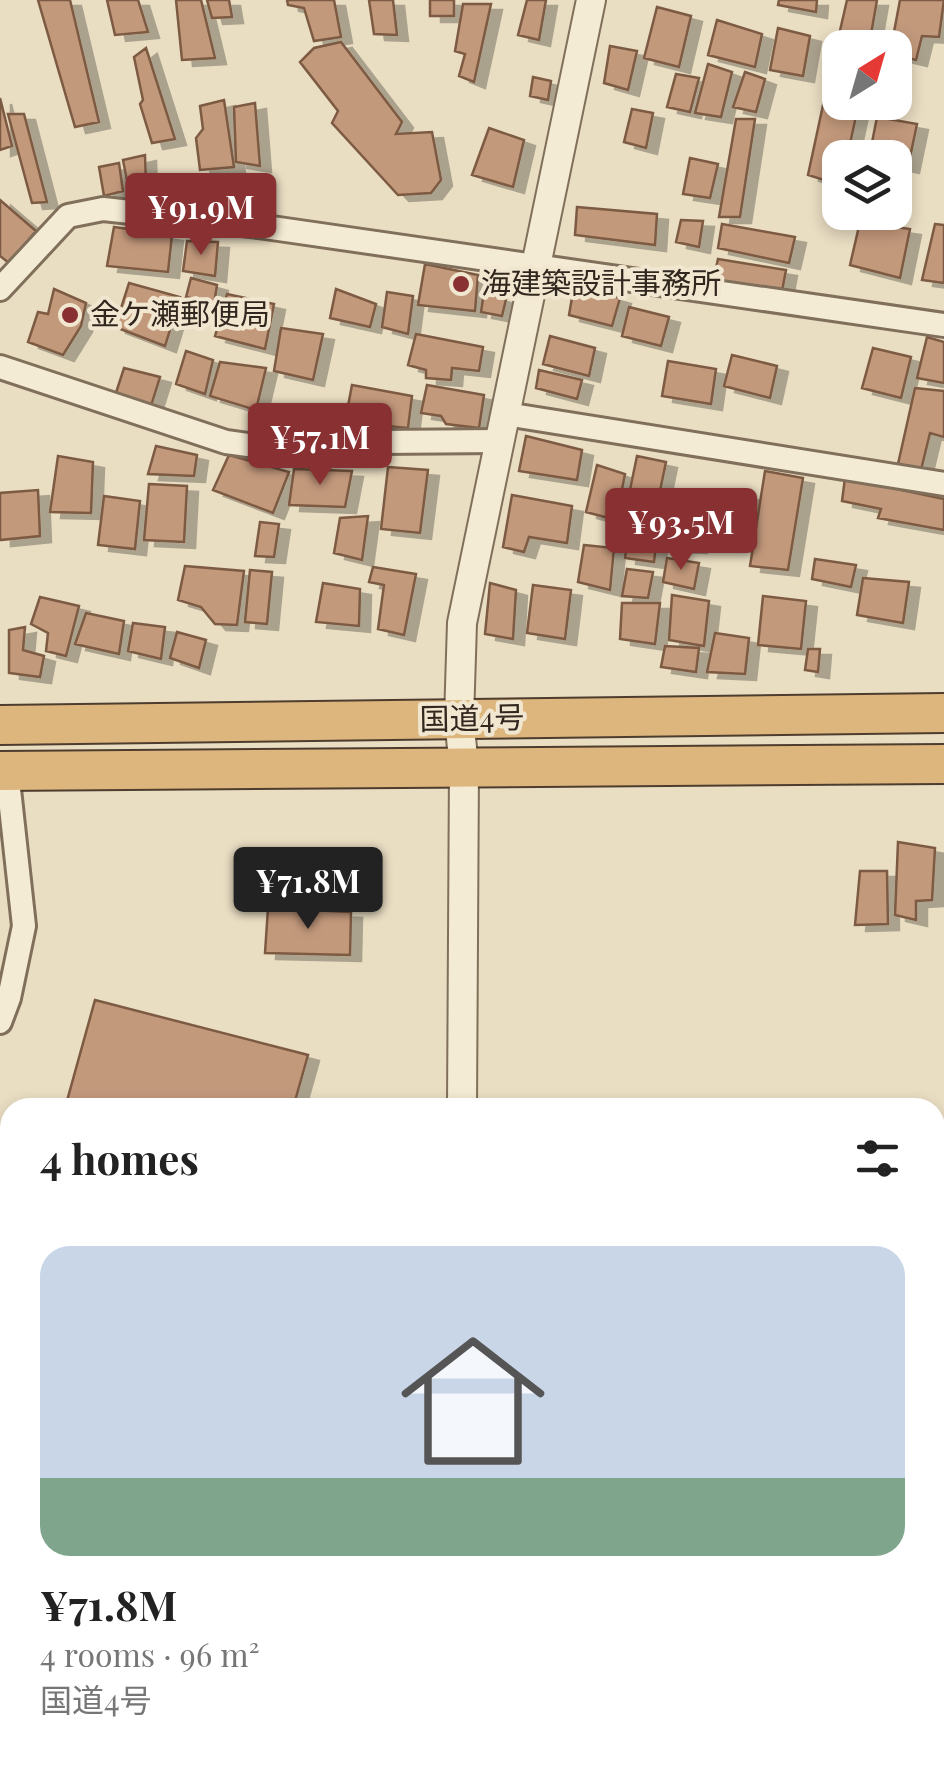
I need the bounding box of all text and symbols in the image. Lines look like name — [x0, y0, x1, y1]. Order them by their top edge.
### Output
north arrow — [822, 30, 912, 120]
map controls — [822, 30, 912, 230]
button: layers — [822, 140, 912, 230]
pin: ¥91.9M — [120, 173, 282, 258]
text: ¥91.9M — [147, 184, 255, 227]
place label: 海建築設計事務所 — [481, 262, 721, 302]
marker: 海建築設計事務所 — [450, 273, 472, 295]
place label: 金ケ瀬郵便局 — [90, 293, 270, 333]
marker: 金ケ瀬郵便局 — [59, 304, 81, 326]
pin: ¥57.1M — [239, 403, 401, 488]
text: ¥57.1M — [270, 414, 370, 457]
pin: ¥93.5M — [600, 488, 762, 573]
text: ¥93.5M — [627, 499, 735, 542]
street label: 国道4号 — [419, 696, 525, 738]
pin: ¥71.8M — [227, 847, 389, 932]
text: ¥71.8M — [256, 858, 360, 901]
text: 4 homes — [40, 1130, 199, 1186]
icon: filters — [850, 1131, 905, 1186]
icon: home — [383, 1311, 563, 1491]
text: ¥71.8M — [40, 1576, 178, 1632]
text: 4 rooms · 96 m² — [40, 1632, 260, 1675]
text: 国道4号 — [40, 1677, 152, 1720]

